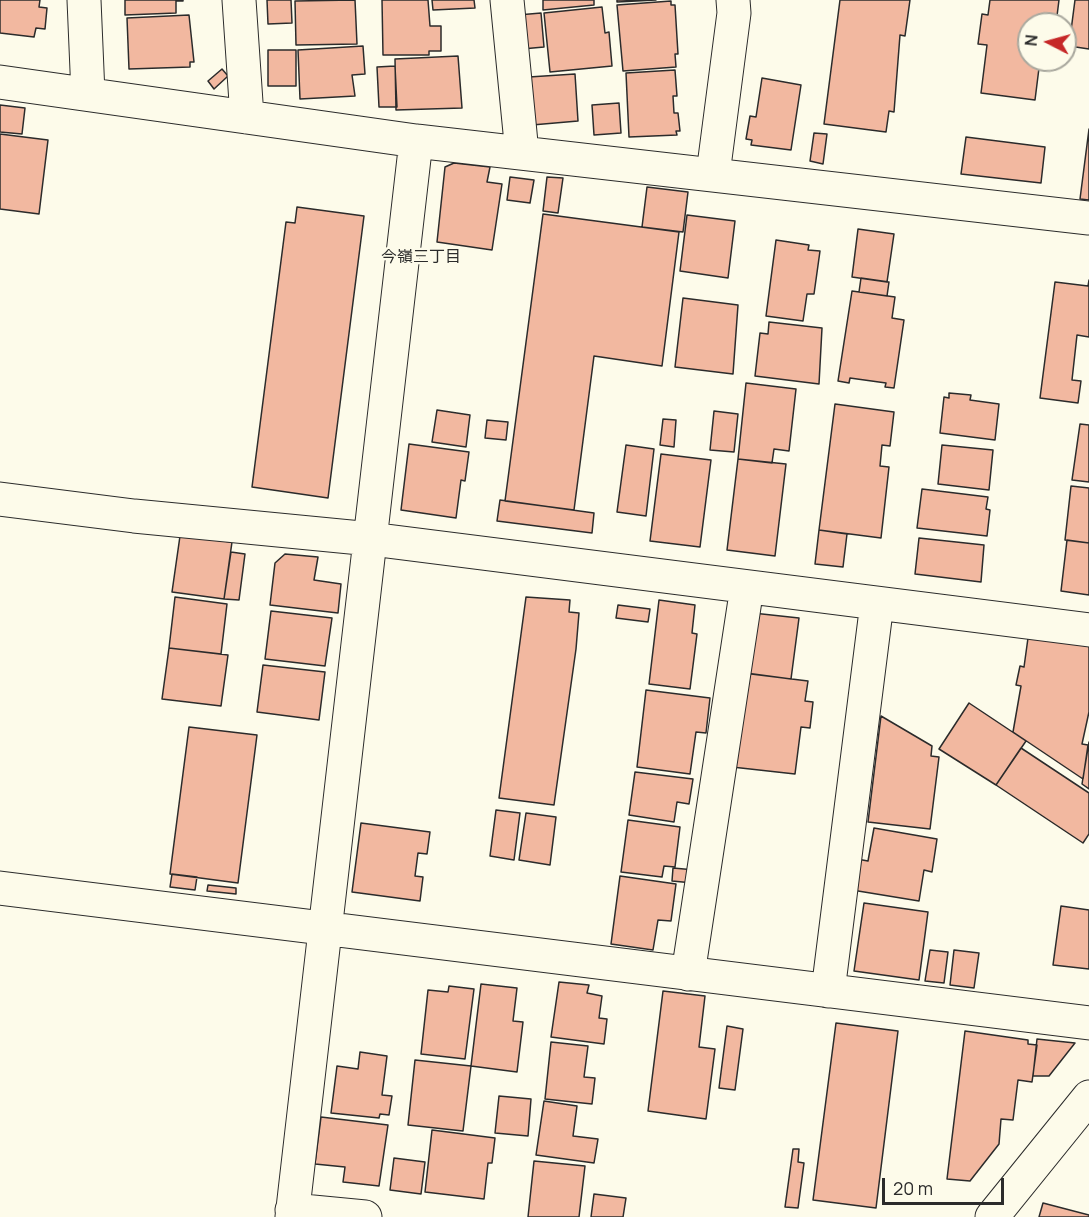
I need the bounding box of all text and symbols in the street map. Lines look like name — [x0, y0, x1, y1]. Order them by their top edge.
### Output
north arrow — [1017, 12, 1077, 72]
text: N — [1020, 33, 1043, 47]
district label: 今嶺三丁目 — [381, 248, 461, 268]
scale bar — [885, 1166, 1006, 1204]
text: 20 m — [893, 1176, 933, 1200]

